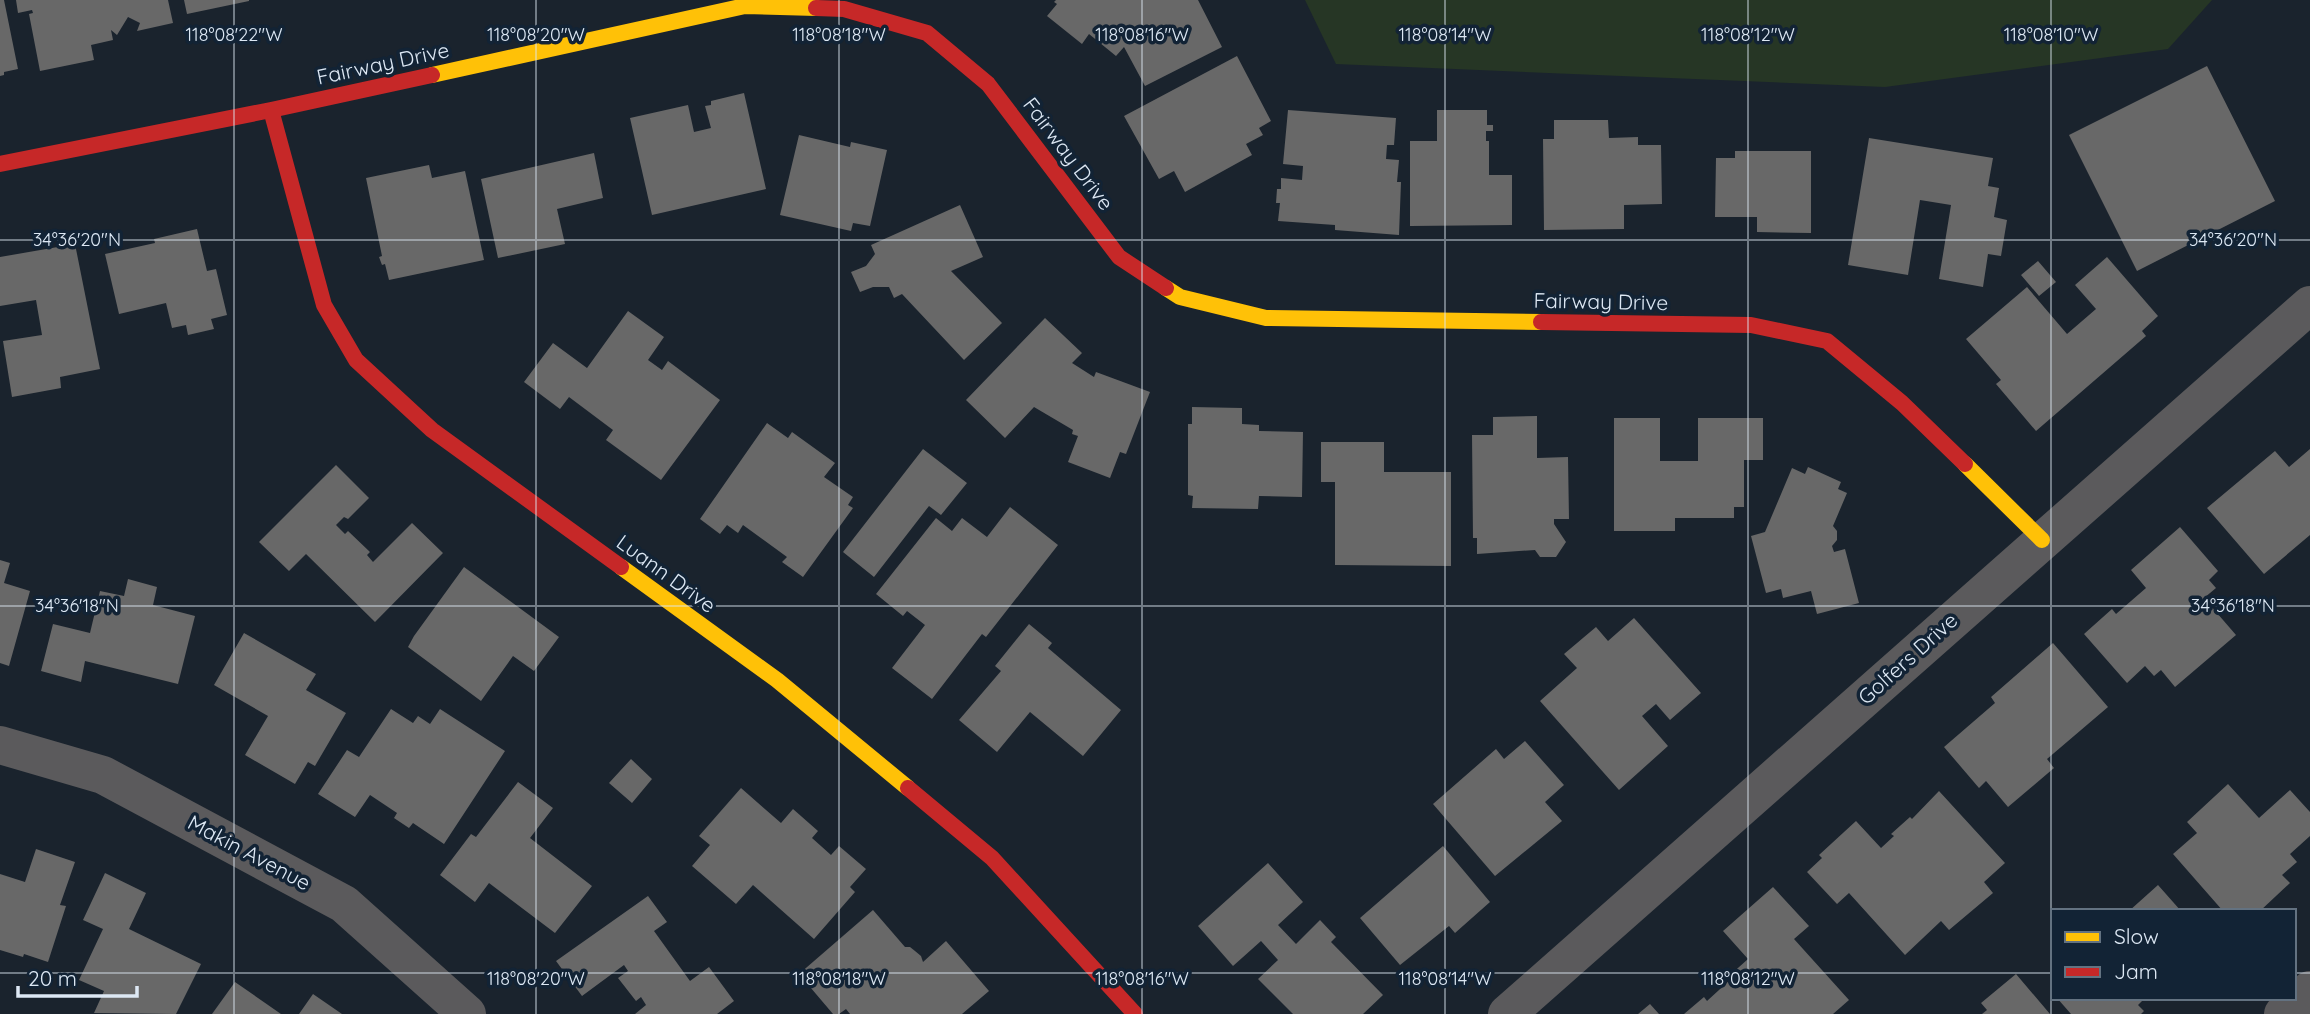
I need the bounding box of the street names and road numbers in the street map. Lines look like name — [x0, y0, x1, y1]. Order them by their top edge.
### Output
street label: Fairway Drive — [314, 36, 451, 90]
street label: Fairway Drive — [1018, 92, 1120, 215]
street label: Fairway Drive — [1533, 287, 1669, 315]
street label: Luann Drive — [612, 528, 721, 618]
street label: Golfers Drive — [1852, 607, 1962, 710]
street label: Makin Avenue — [184, 809, 315, 895]

